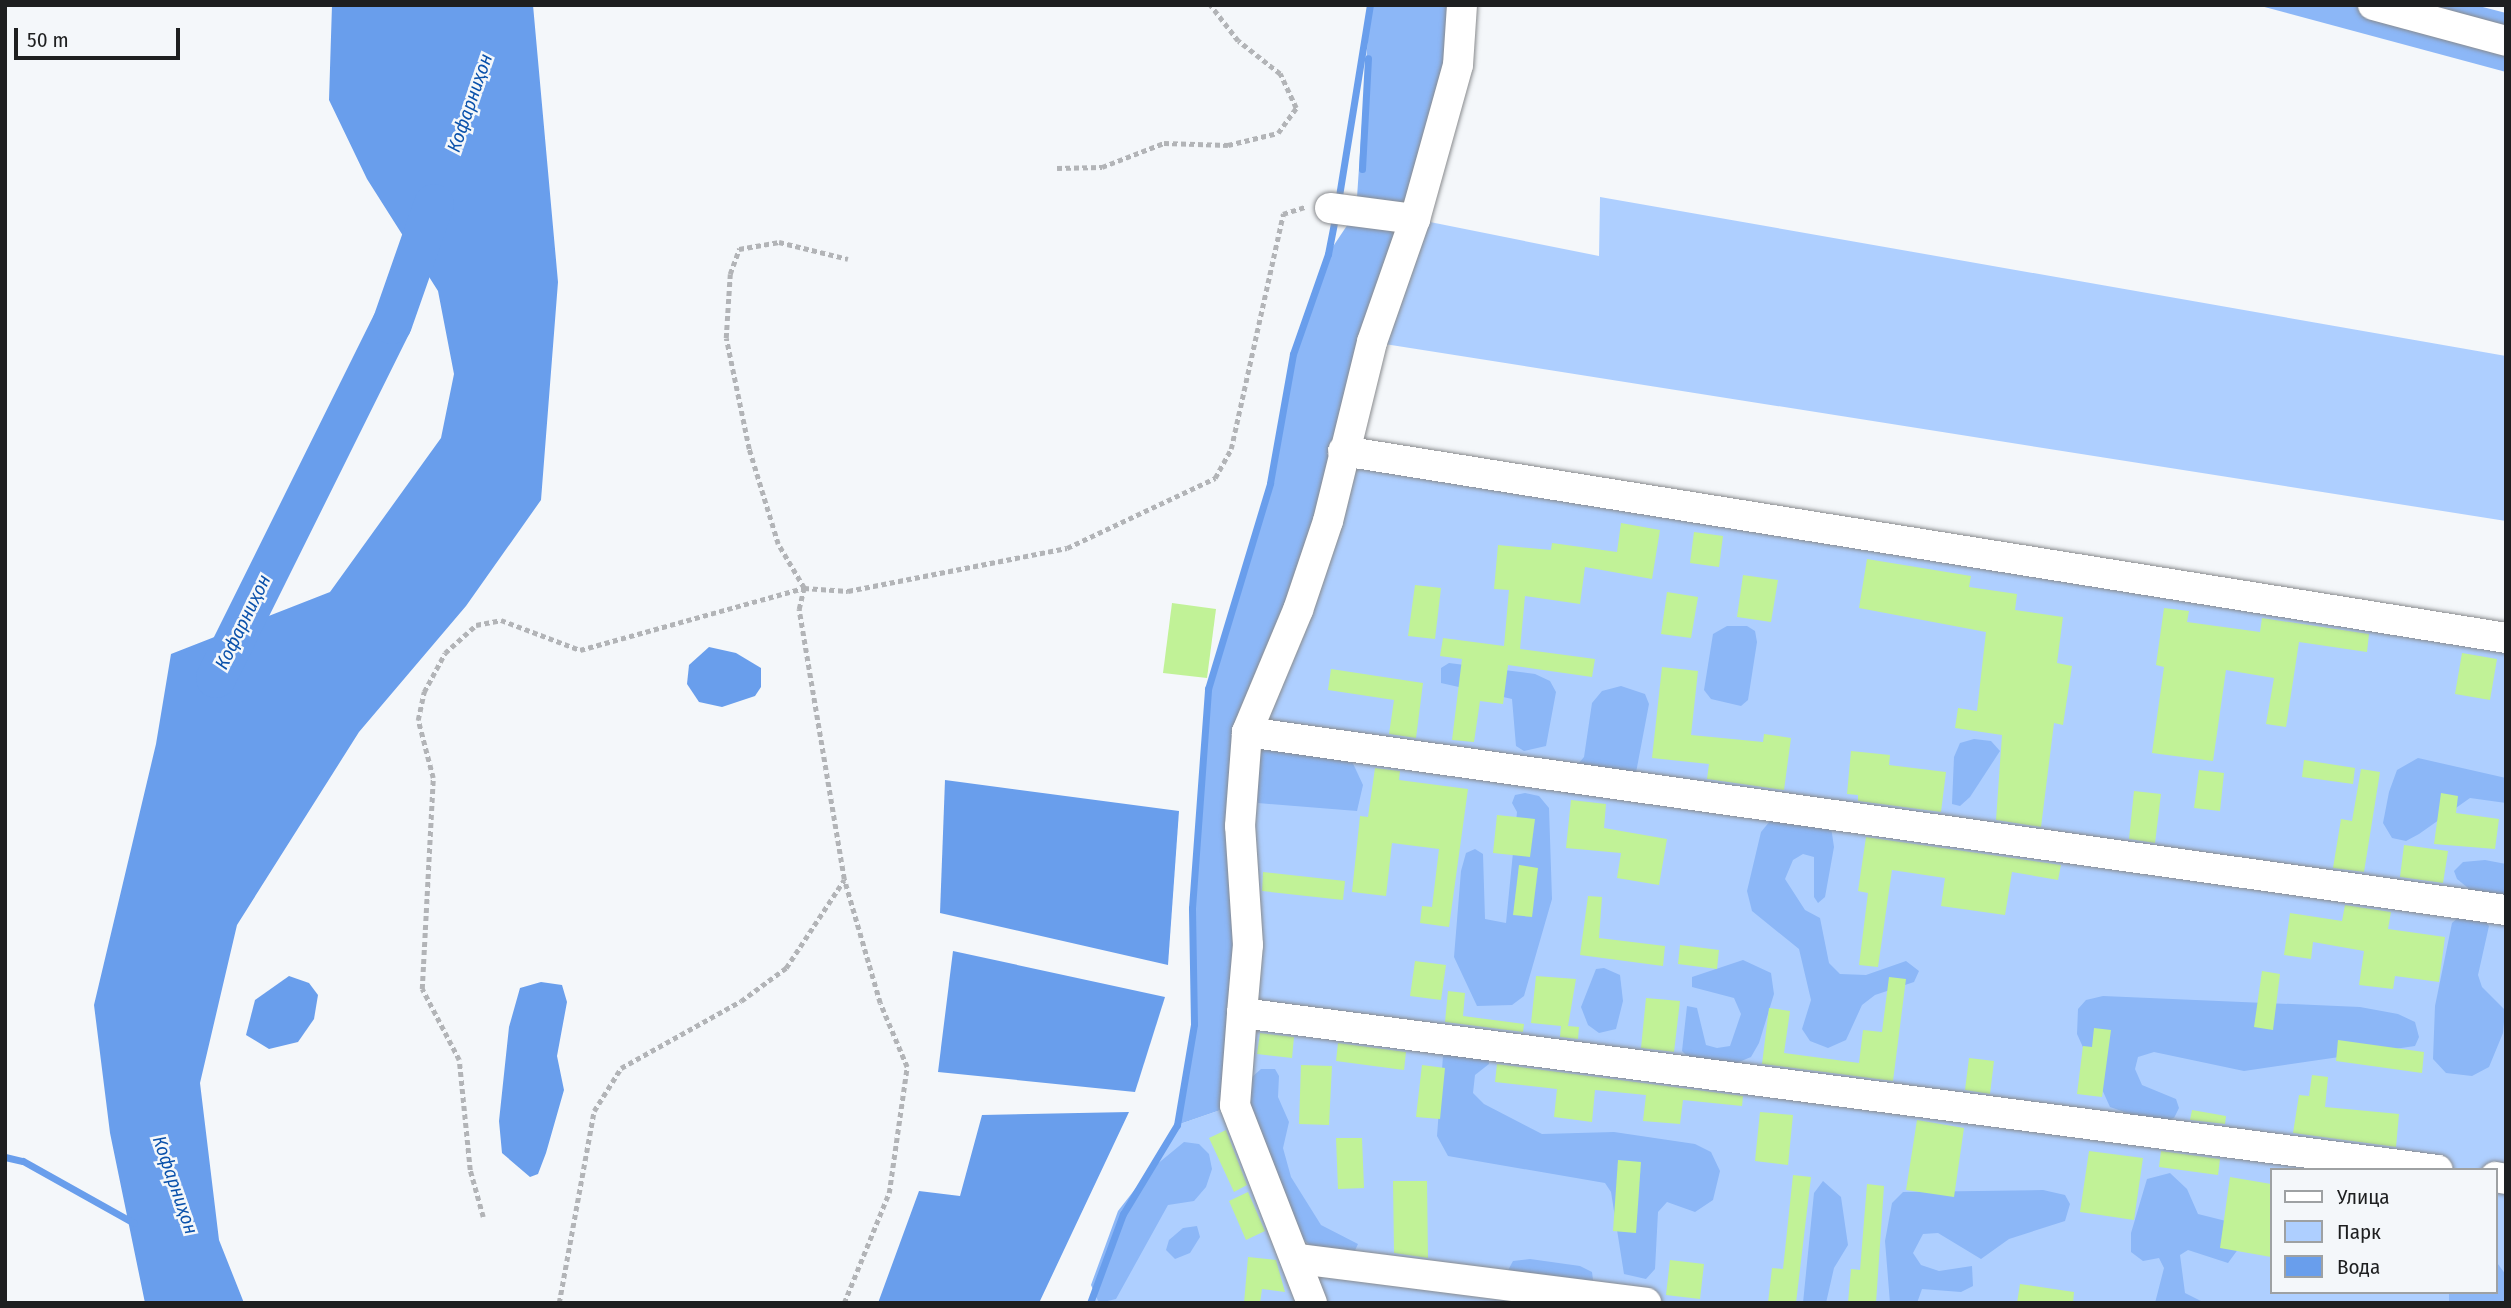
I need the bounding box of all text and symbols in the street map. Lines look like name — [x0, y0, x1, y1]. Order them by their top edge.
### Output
scale bar — [18, 14, 184, 58]
text: 50 m — [27, 27, 69, 53]
water label: Кофарниҳон — [443, 51, 497, 155]
water label: Кофарниҳон — [210, 571, 276, 673]
water label: Кофарниҳон — [148, 1133, 202, 1237]
legend — [2270, 1168, 2497, 1294]
text: Улица — [2337, 1184, 2390, 1210]
text: Парк — [2337, 1219, 2381, 1245]
text: Вода — [2337, 1254, 2380, 1280]

